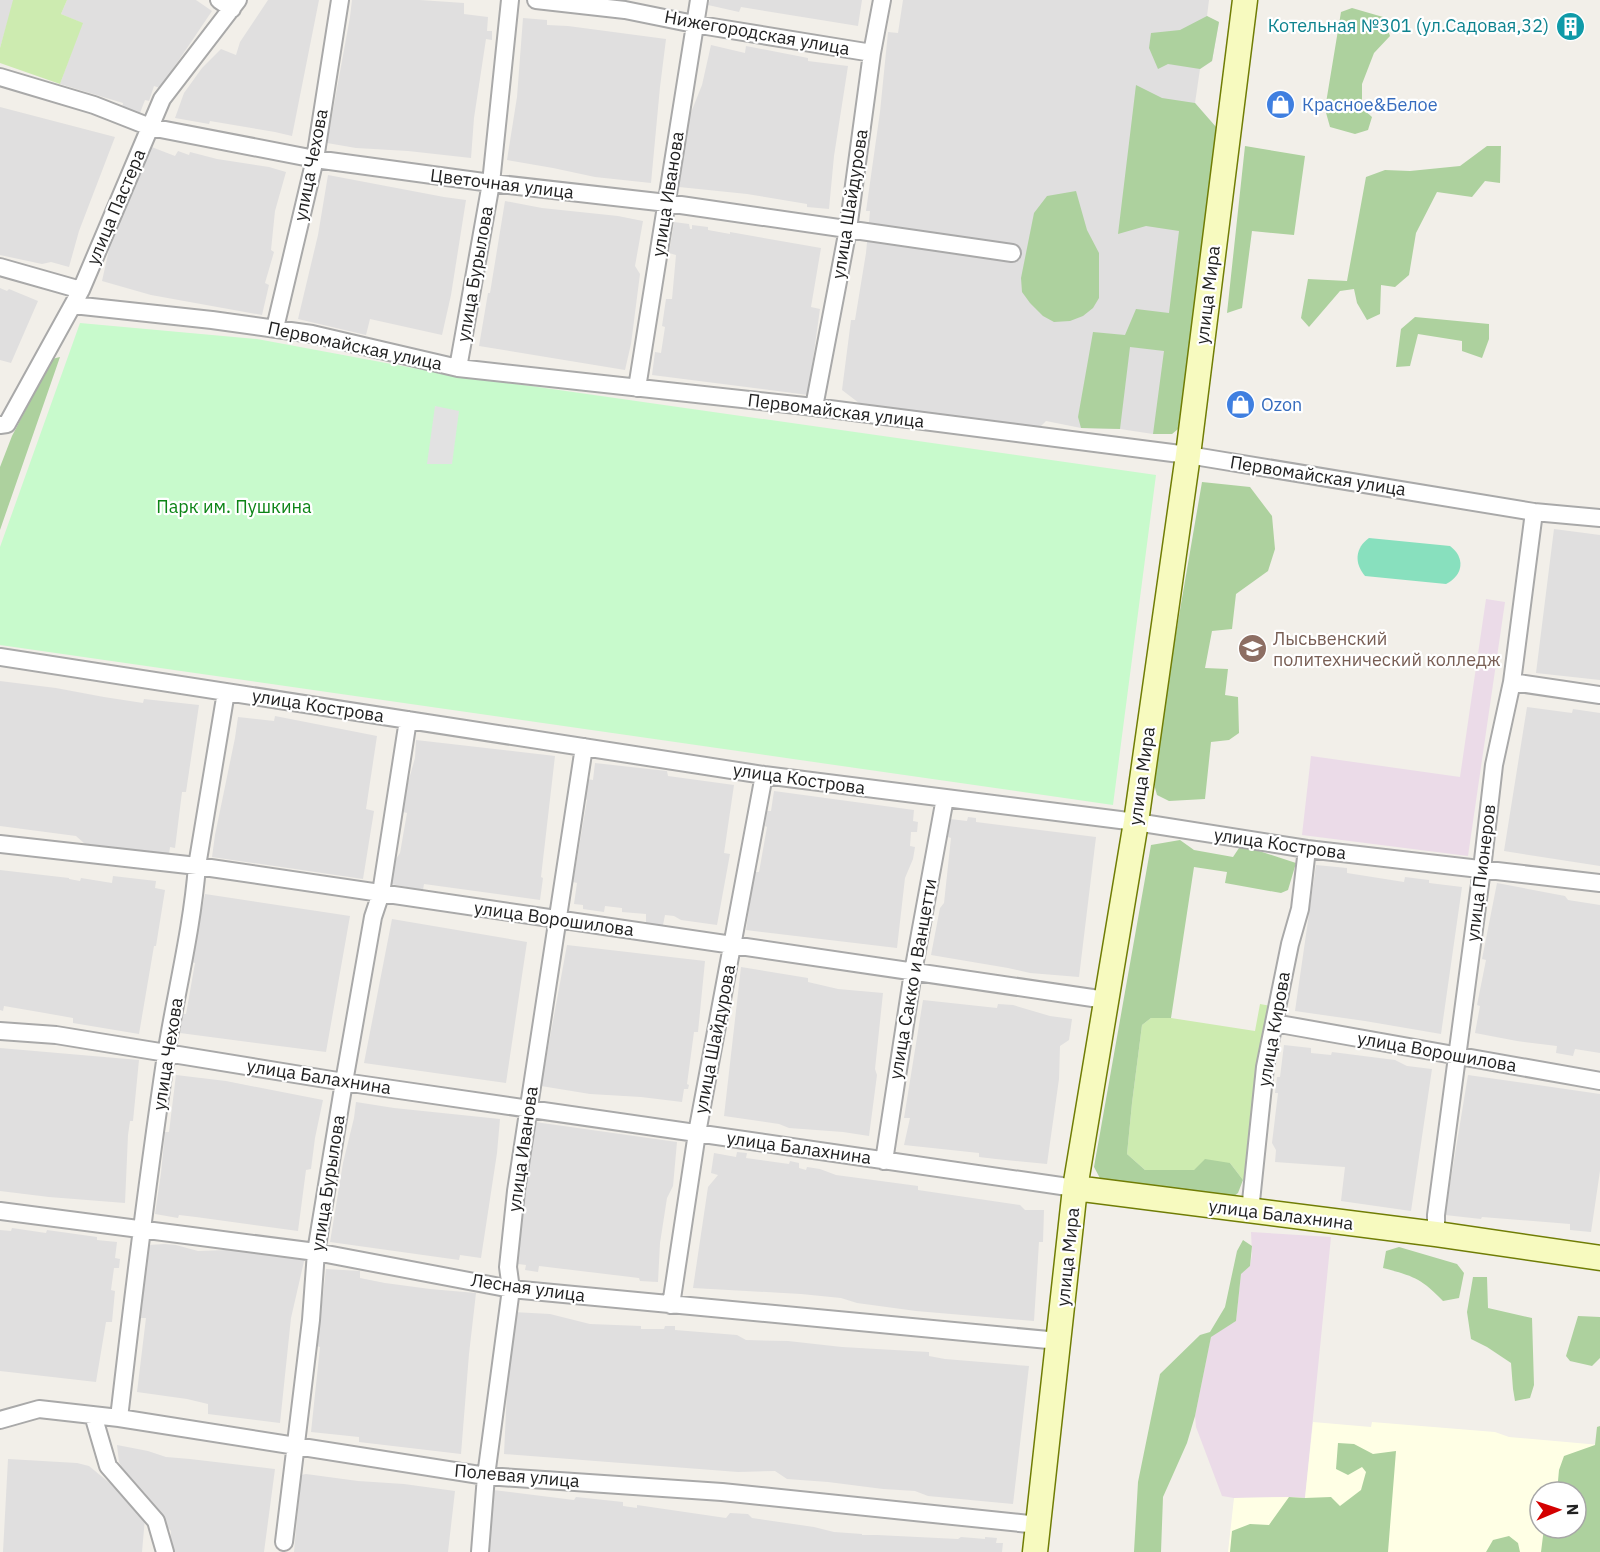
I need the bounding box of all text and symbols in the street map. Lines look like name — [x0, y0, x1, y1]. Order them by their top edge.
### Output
street label: Нижегородская улица — [663, 5, 852, 60]
building icon: Котельная №301 (ул.Садовая,32) — [1554, 10, 1586, 42]
place label: Котельная №301 (ул.Садовая,32) — [1268, 14, 1549, 37]
shop icon: Красное&Белое — [1265, 89, 1297, 121]
place label: Красное&Белое — [1302, 93, 1438, 116]
street label: улица Чехова — [288, 106, 333, 223]
street label: улица Шайдурова — [826, 127, 873, 280]
street label: улица Иванова — [646, 129, 689, 258]
street label: улица Пастера — [81, 145, 150, 268]
street label: Цветочная улица — [429, 163, 576, 204]
street label: улица Бурылова — [451, 204, 498, 344]
street label: улица Мира — [1190, 244, 1225, 346]
street label: Первомайская улица — [266, 316, 445, 375]
street label: Первомайская улица — [746, 388, 926, 433]
shop icon: Ozon — [1224, 389, 1256, 421]
place label: Ozon — [1261, 393, 1302, 416]
street label: Первомайская улица — [1228, 450, 1408, 501]
park label: Парк им. Пушкина — [156, 495, 312, 518]
place label: Лысьвенский политехнический колледж — [1273, 627, 1501, 671]
school or university icon: Лысьвенский политехнический колледж — [1236, 633, 1268, 665]
street label: улица Кострова — [250, 684, 386, 727]
street label: улица Мира — [1123, 725, 1160, 827]
street label: улица Кострова — [731, 758, 867, 799]
street label: улица Пионеров — [1461, 803, 1500, 943]
street label: улица Кострова — [1212, 823, 1348, 864]
street label: улица Сакко и Ванцетти — [883, 877, 942, 1081]
street label: улица Ворошилова — [473, 896, 636, 941]
street label: улица Шайдурова — [689, 962, 740, 1115]
street label: улица Кирова — [1252, 969, 1295, 1088]
street label: улица Чехова — [147, 995, 188, 1112]
street label: улица Ворошилова — [1356, 1026, 1519, 1077]
street label: улица Балахнина — [245, 1054, 393, 1099]
street label: улица Иванова — [502, 1084, 543, 1213]
street label: улица Бурылова — [305, 1113, 350, 1253]
street label: улица Балахнина — [725, 1126, 873, 1169]
street label: улица Балахнина — [1207, 1194, 1355, 1235]
street label: улица Мира — [1051, 1206, 1084, 1308]
street label: Лесная улица — [469, 1268, 587, 1307]
street label: Полевая улица — [453, 1459, 581, 1492]
north arrow — [1528, 1480, 1588, 1540]
text: N — [1563, 1503, 1583, 1516]

